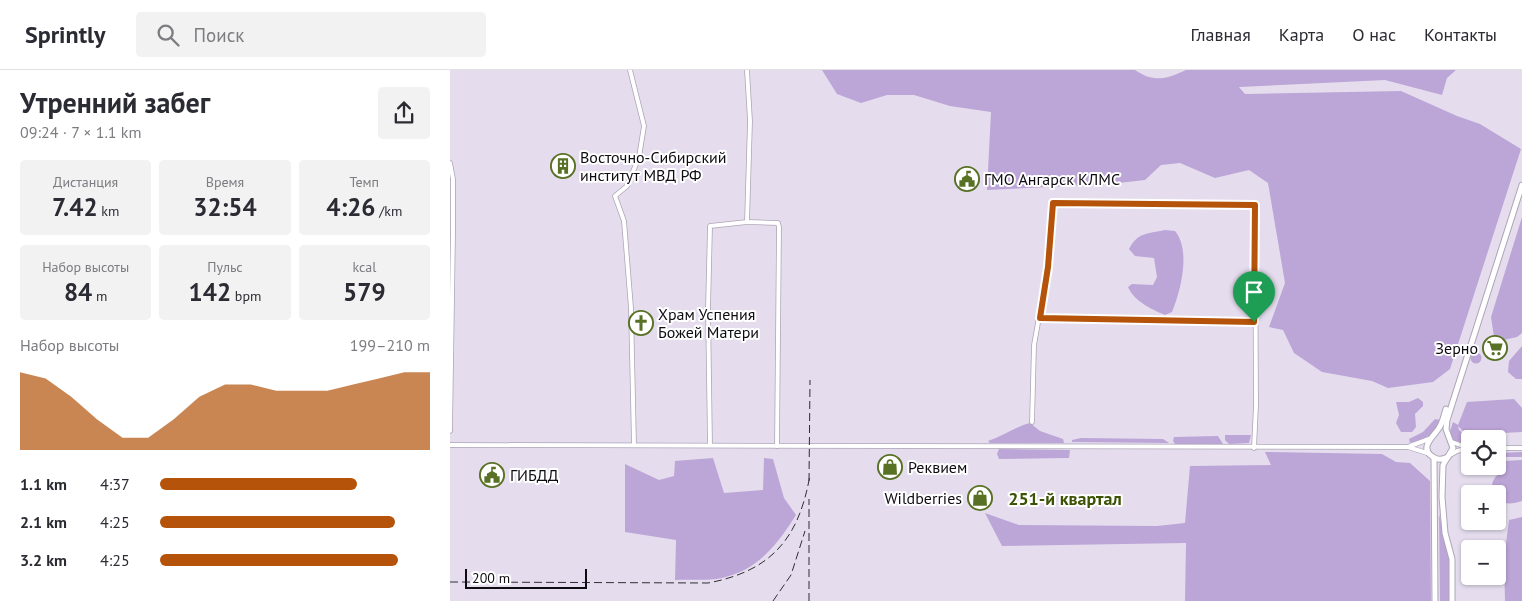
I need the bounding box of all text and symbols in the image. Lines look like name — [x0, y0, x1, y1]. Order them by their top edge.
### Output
search box — [136, 12, 486, 57]
text: Sprintly — [25, 19, 106, 50]
icon: search — [154, 21, 182, 49]
text: Поиск — [194, 23, 244, 47]
text: Главная — [1190, 23, 1251, 46]
text: Карта — [1279, 23, 1324, 46]
text: О нас — [1352, 23, 1396, 46]
text: Контакты — [1424, 23, 1497, 46]
text: Утренний забег — [20, 84, 210, 121]
button: share — [378, 87, 430, 139]
text: 09:24 · 7 × 1.1 km — [20, 122, 141, 142]
place label: Восточно-Сибирский институт МВД РФ — [580, 147, 727, 185]
building icon: Восточно-Сибирский институт МВД РФ — [550, 153, 576, 179]
public building icon: ГМО Ангарск КЛМС — [954, 166, 980, 192]
place label: ГМО Ангарск КЛМС — [984, 169, 1120, 189]
text: Дистанция — [53, 173, 118, 191]
text: Время — [206, 173, 244, 191]
text: Темп — [350, 173, 379, 191]
text: 7.42 — [52, 191, 98, 223]
text: 32:54 — [193, 191, 257, 223]
text: 4:26 — [326, 191, 376, 223]
text: km — [98, 202, 119, 220]
text: /km — [376, 202, 402, 220]
text: Набор высоты — [42, 258, 129, 276]
text: Пульс — [207, 258, 243, 276]
text: kcal — [352, 258, 376, 276]
pin — [1233, 271, 1275, 322]
text: 84 — [64, 276, 92, 308]
text: 142 — [189, 276, 231, 308]
text: 579 — [343, 276, 386, 308]
icon: arrive — [1240, 278, 1268, 306]
text: m — [92, 287, 107, 305]
text: bpm — [231, 287, 261, 305]
place label: Храм Успения Божей Матери — [658, 304, 759, 342]
church icon: Храм Успения Божей Матери — [628, 310, 654, 336]
text: Набор высоты — [20, 335, 119, 355]
text: 199–210 m — [350, 335, 430, 355]
supermarket icon: Зерно — [1482, 335, 1508, 361]
place label: Зерно — [1435, 338, 1478, 358]
map controls — [1461, 430, 1506, 585]
button: locate — [1461, 430, 1506, 475]
shop icon: Реквием — [877, 454, 903, 480]
place label: Реквием — [908, 457, 967, 477]
public building icon: ГИБДД — [479, 462, 505, 488]
place label: ГИБДД — [510, 465, 559, 485]
text: 1.1 km — [20, 474, 67, 494]
text: 4:37 — [100, 474, 130, 494]
shop icon: Wildberries — [967, 485, 993, 511]
button: + — [1461, 485, 1506, 530]
district label: 251-й квартал — [1008, 487, 1122, 510]
place label: Wildberries — [884, 488, 962, 508]
text: 2.1 km — [20, 512, 67, 532]
text: 4:25 — [100, 512, 130, 532]
button: − — [1461, 540, 1506, 585]
text: 3.2 km — [20, 550, 67, 570]
text: 4:25 — [100, 550, 130, 570]
scale bar — [465, 566, 588, 589]
text: 200 m — [472, 569, 510, 587]

